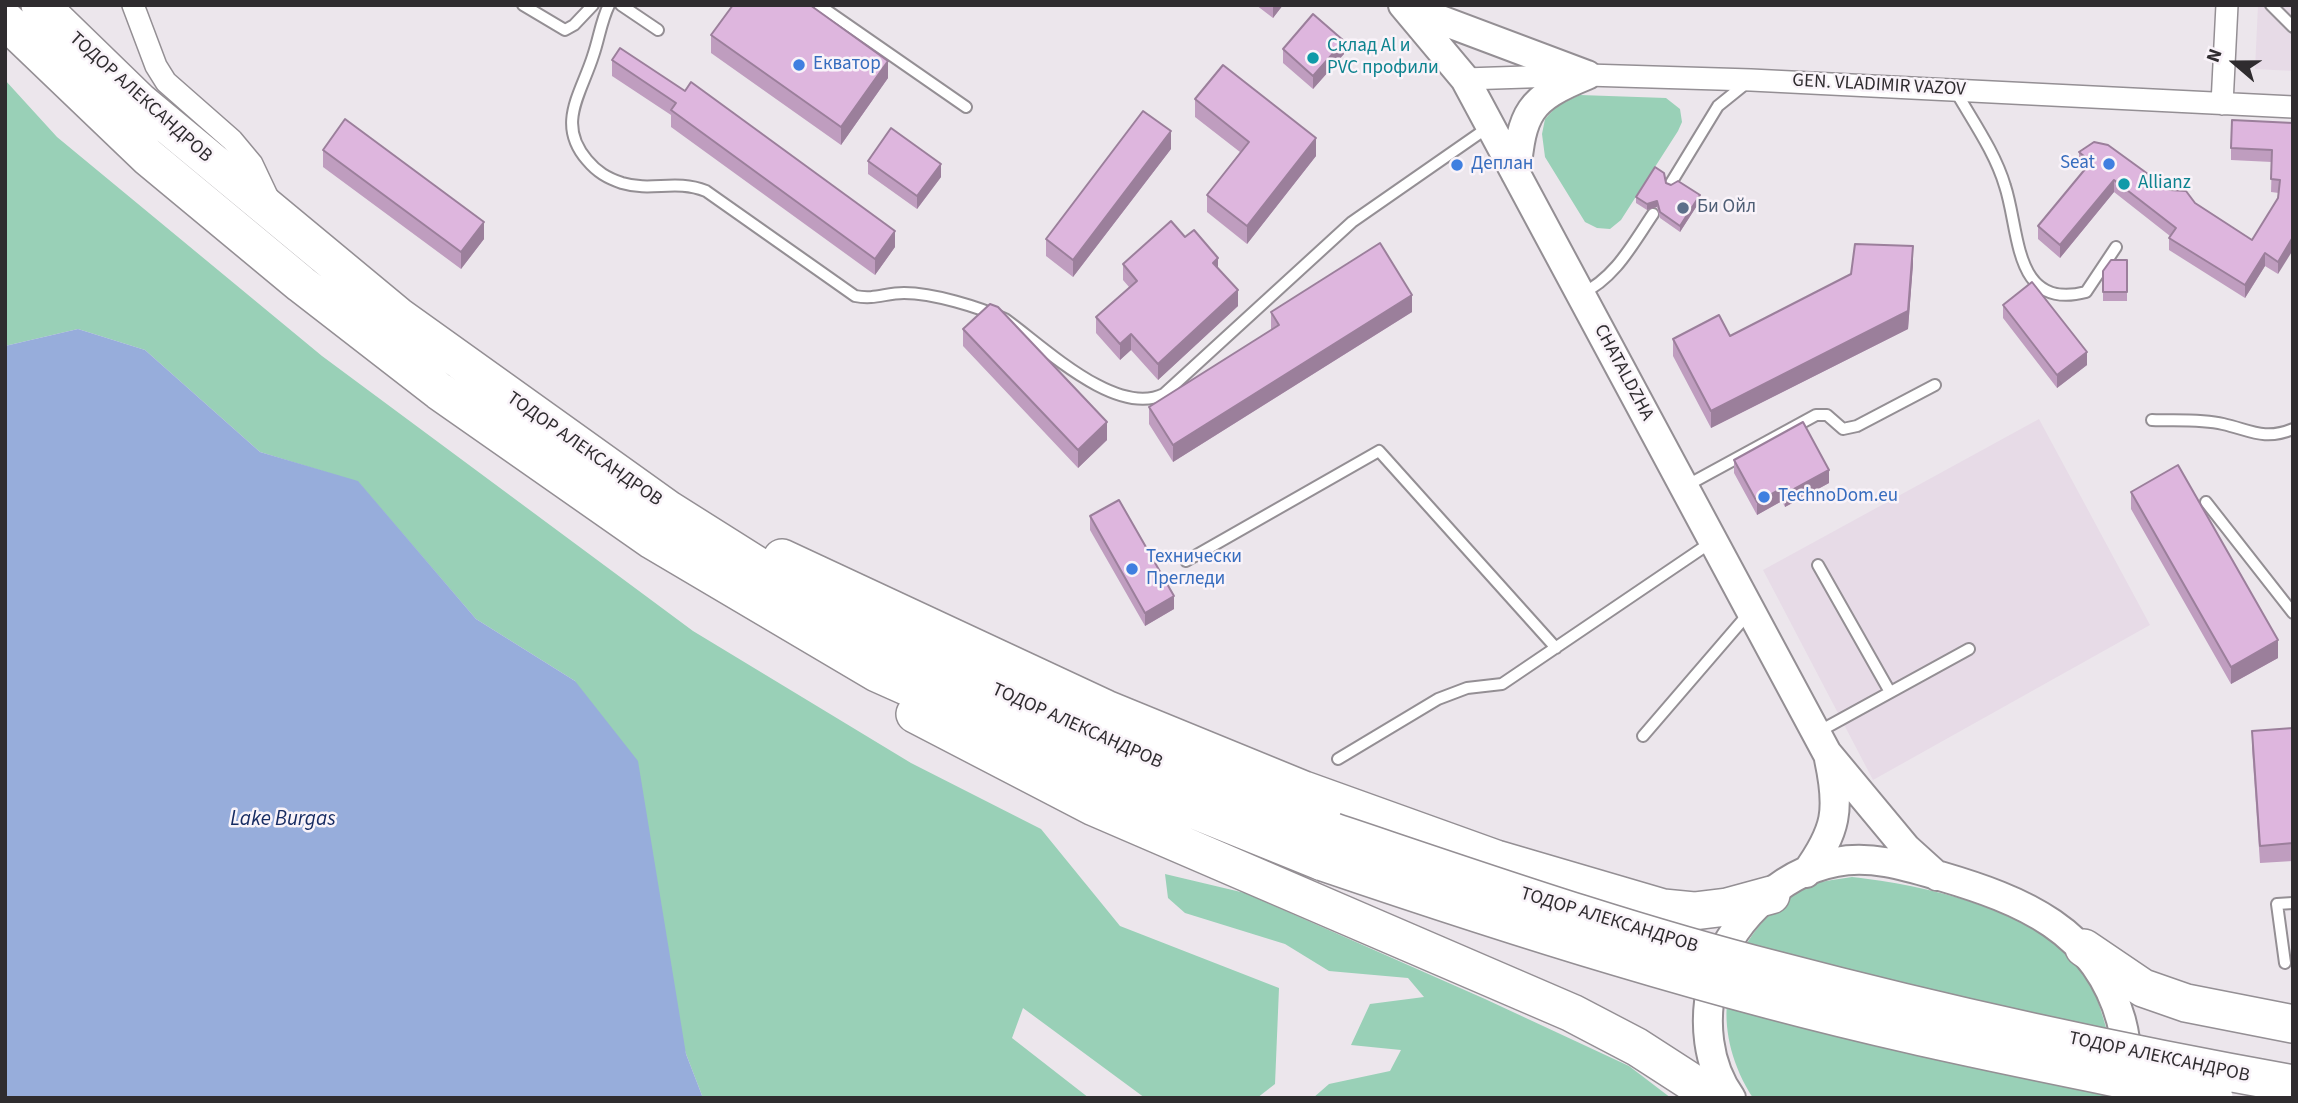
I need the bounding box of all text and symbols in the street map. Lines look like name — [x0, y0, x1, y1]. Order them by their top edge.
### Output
street label: ТОДОР АЛЕКСАНДРОВ — [64, 28, 216, 168]
north arrow — [2200, 28, 2270, 98]
place label: Склад Al и PVC профили — [1327, 36, 1439, 80]
text: N — [2200, 45, 2230, 66]
marker: Склад Al и PVC профили — [1305, 50, 1321, 66]
place label: Екватор — [813, 54, 881, 76]
marker: Екватор — [791, 57, 807, 73]
street label: GEN. VLADIMIR VAZOV — [1792, 70, 1966, 102]
place label: Seat — [2060, 153, 2095, 175]
place label: Деплан — [1471, 154, 1534, 176]
marker: Seat — [2101, 156, 2117, 172]
marker: Деплан — [1449, 157, 1465, 173]
place label: Allianz — [2138, 173, 2191, 195]
marker: Allianz — [2116, 176, 2132, 192]
place label: Би Ойл — [1697, 197, 1756, 219]
marker: Би Ойл — [1675, 200, 1691, 216]
street label: CHATALDZHA — [1588, 321, 1658, 425]
street label: ТОДОР АЛЕКСАНДРОВ — [502, 388, 666, 512]
place label: TechnoDom.eu — [1778, 486, 1898, 508]
marker: TechnoDom.eu — [1756, 489, 1772, 505]
place label: Технически Прегледи — [1146, 547, 1242, 591]
marker: Технически Прегледи — [1124, 561, 1140, 577]
street label: ТОДОР АЛЕКСАНДРОВ — [988, 679, 1166, 775]
water label: Lake Burgas — [230, 807, 336, 833]
street label: ТОДОР АЛЕКСАНДРОВ — [1518, 883, 1700, 959]
street label: ТОДОР АЛЕКСАНДРОВ — [2066, 1028, 2252, 1088]

